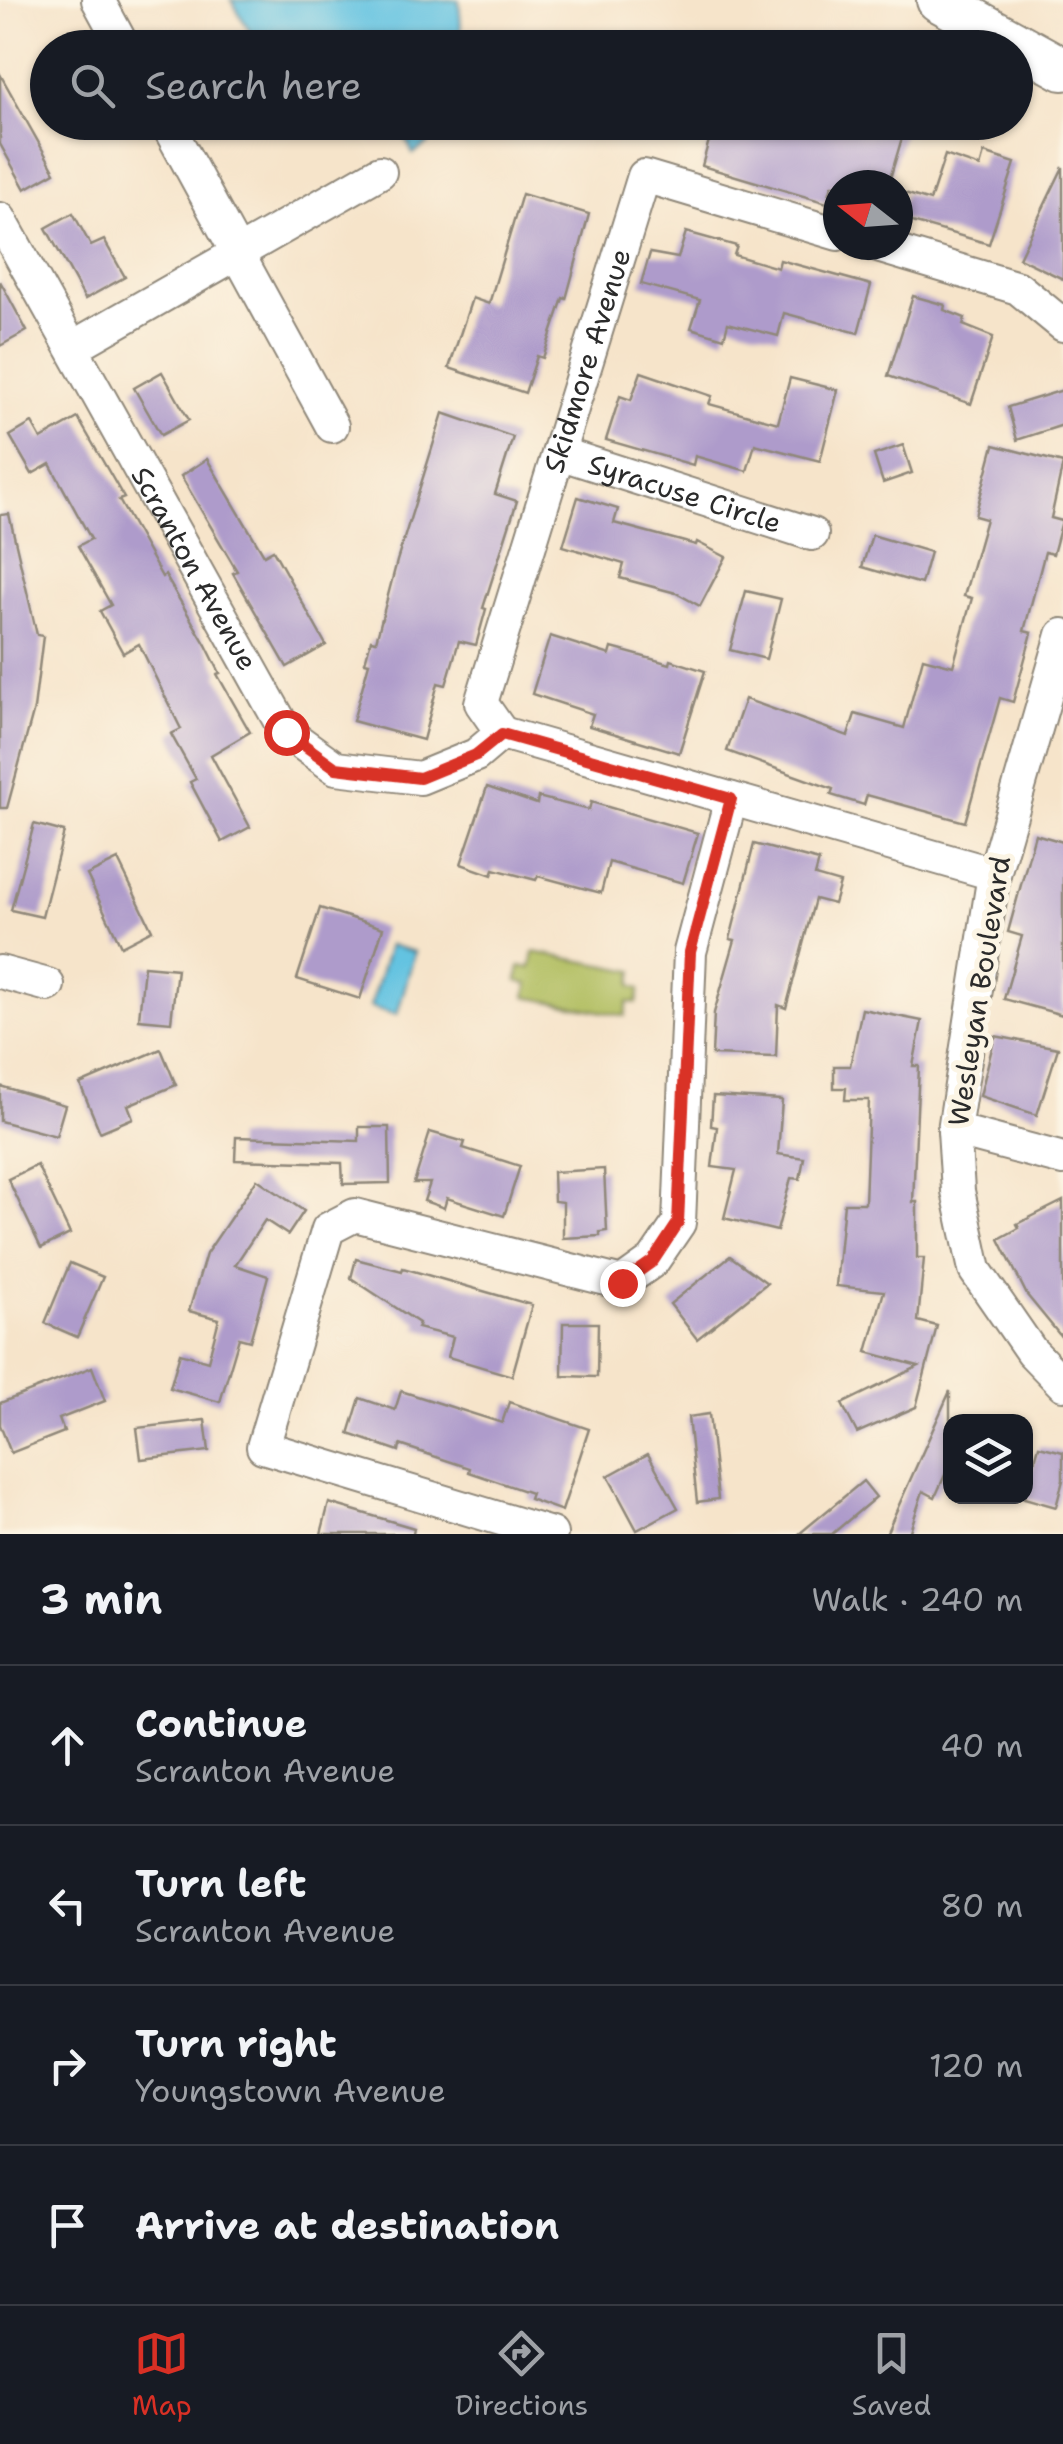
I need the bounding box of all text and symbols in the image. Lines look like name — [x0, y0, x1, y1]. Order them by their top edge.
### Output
search box — [30, 30, 1033, 140]
icon: search — [65, 58, 120, 113]
text: Search here — [145, 60, 362, 111]
north arrow — [823, 170, 913, 260]
street label: Skidmore Avenue — [534, 244, 639, 477]
street label: Syracuse Circle — [583, 445, 786, 542]
street label: Scranton Avenue — [123, 460, 267, 677]
route start — [264, 710, 310, 756]
street label: Wesleyan Boulevard — [939, 853, 1019, 1129]
route end — [600, 1261, 646, 1307]
map controls — [943, 1414, 1033, 1504]
button: layers — [943, 1414, 1033, 1504]
text: 3 min — [40, 1571, 162, 1627]
text: Walk · 240 m — [811, 1578, 1023, 1621]
text: Continue — [135, 1698, 307, 1749]
icon: ahead — [40, 1718, 95, 1773]
text: 40 m — [940, 1724, 1023, 1767]
text: Scranton Avenue — [135, 1749, 396, 1792]
text: Turn left — [135, 1858, 307, 1909]
icon: left — [40, 1878, 95, 1933]
text: 80 m — [940, 1884, 1023, 1927]
text: Scranton Avenue — [135, 1909, 396, 1952]
text: Turn right — [135, 2018, 337, 2069]
icon: right — [40, 2038, 95, 2093]
text: 120 m — [929, 2044, 1023, 2087]
text: Youngstown Avenue — [135, 2069, 446, 2112]
icon: arrive — [40, 2198, 95, 2253]
text: Arrive at destination — [135, 2200, 559, 2251]
tab: Map — [132, 2326, 192, 2424]
tab: Directions — [455, 2326, 588, 2424]
tab: Saved — [852, 2326, 931, 2424]

